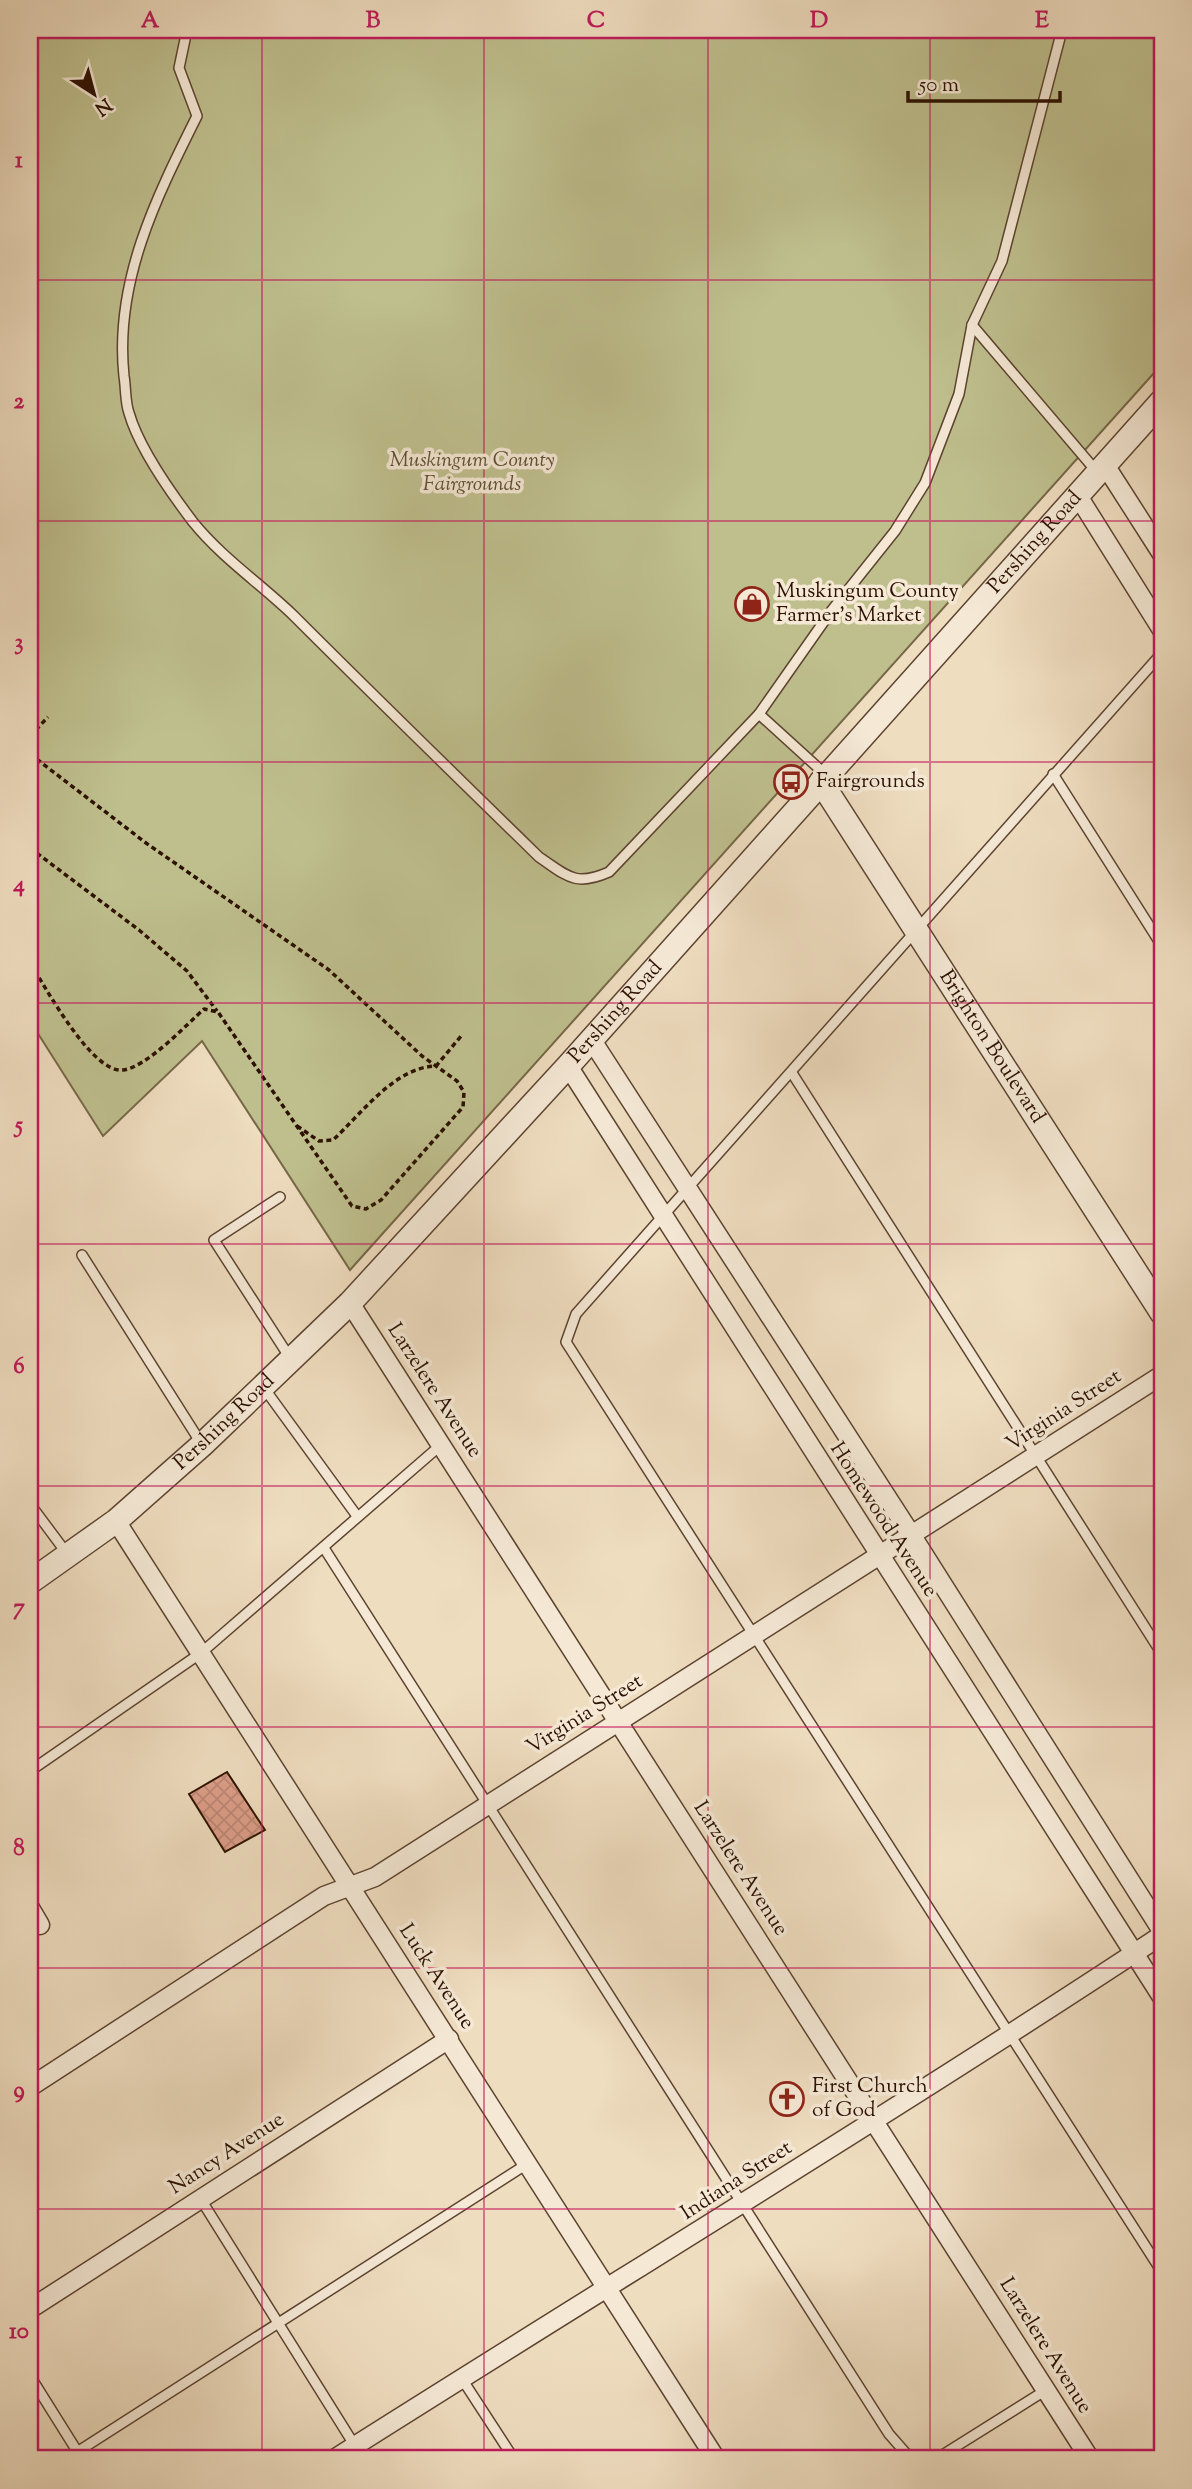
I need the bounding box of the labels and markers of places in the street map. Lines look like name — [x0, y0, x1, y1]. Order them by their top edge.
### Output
place label: Muskingum County Farmer's Market — [776, 577, 959, 631]
shop icon: Muskingum County Farmer's Market — [733, 585, 771, 623]
bus stop icon: Fairgrounds — [772, 763, 810, 801]
place label: Fairgrounds — [816, 767, 925, 797]
place label: First Church of God — [812, 2072, 928, 2126]
church icon: First Church of God — [768, 2080, 806, 2118]

